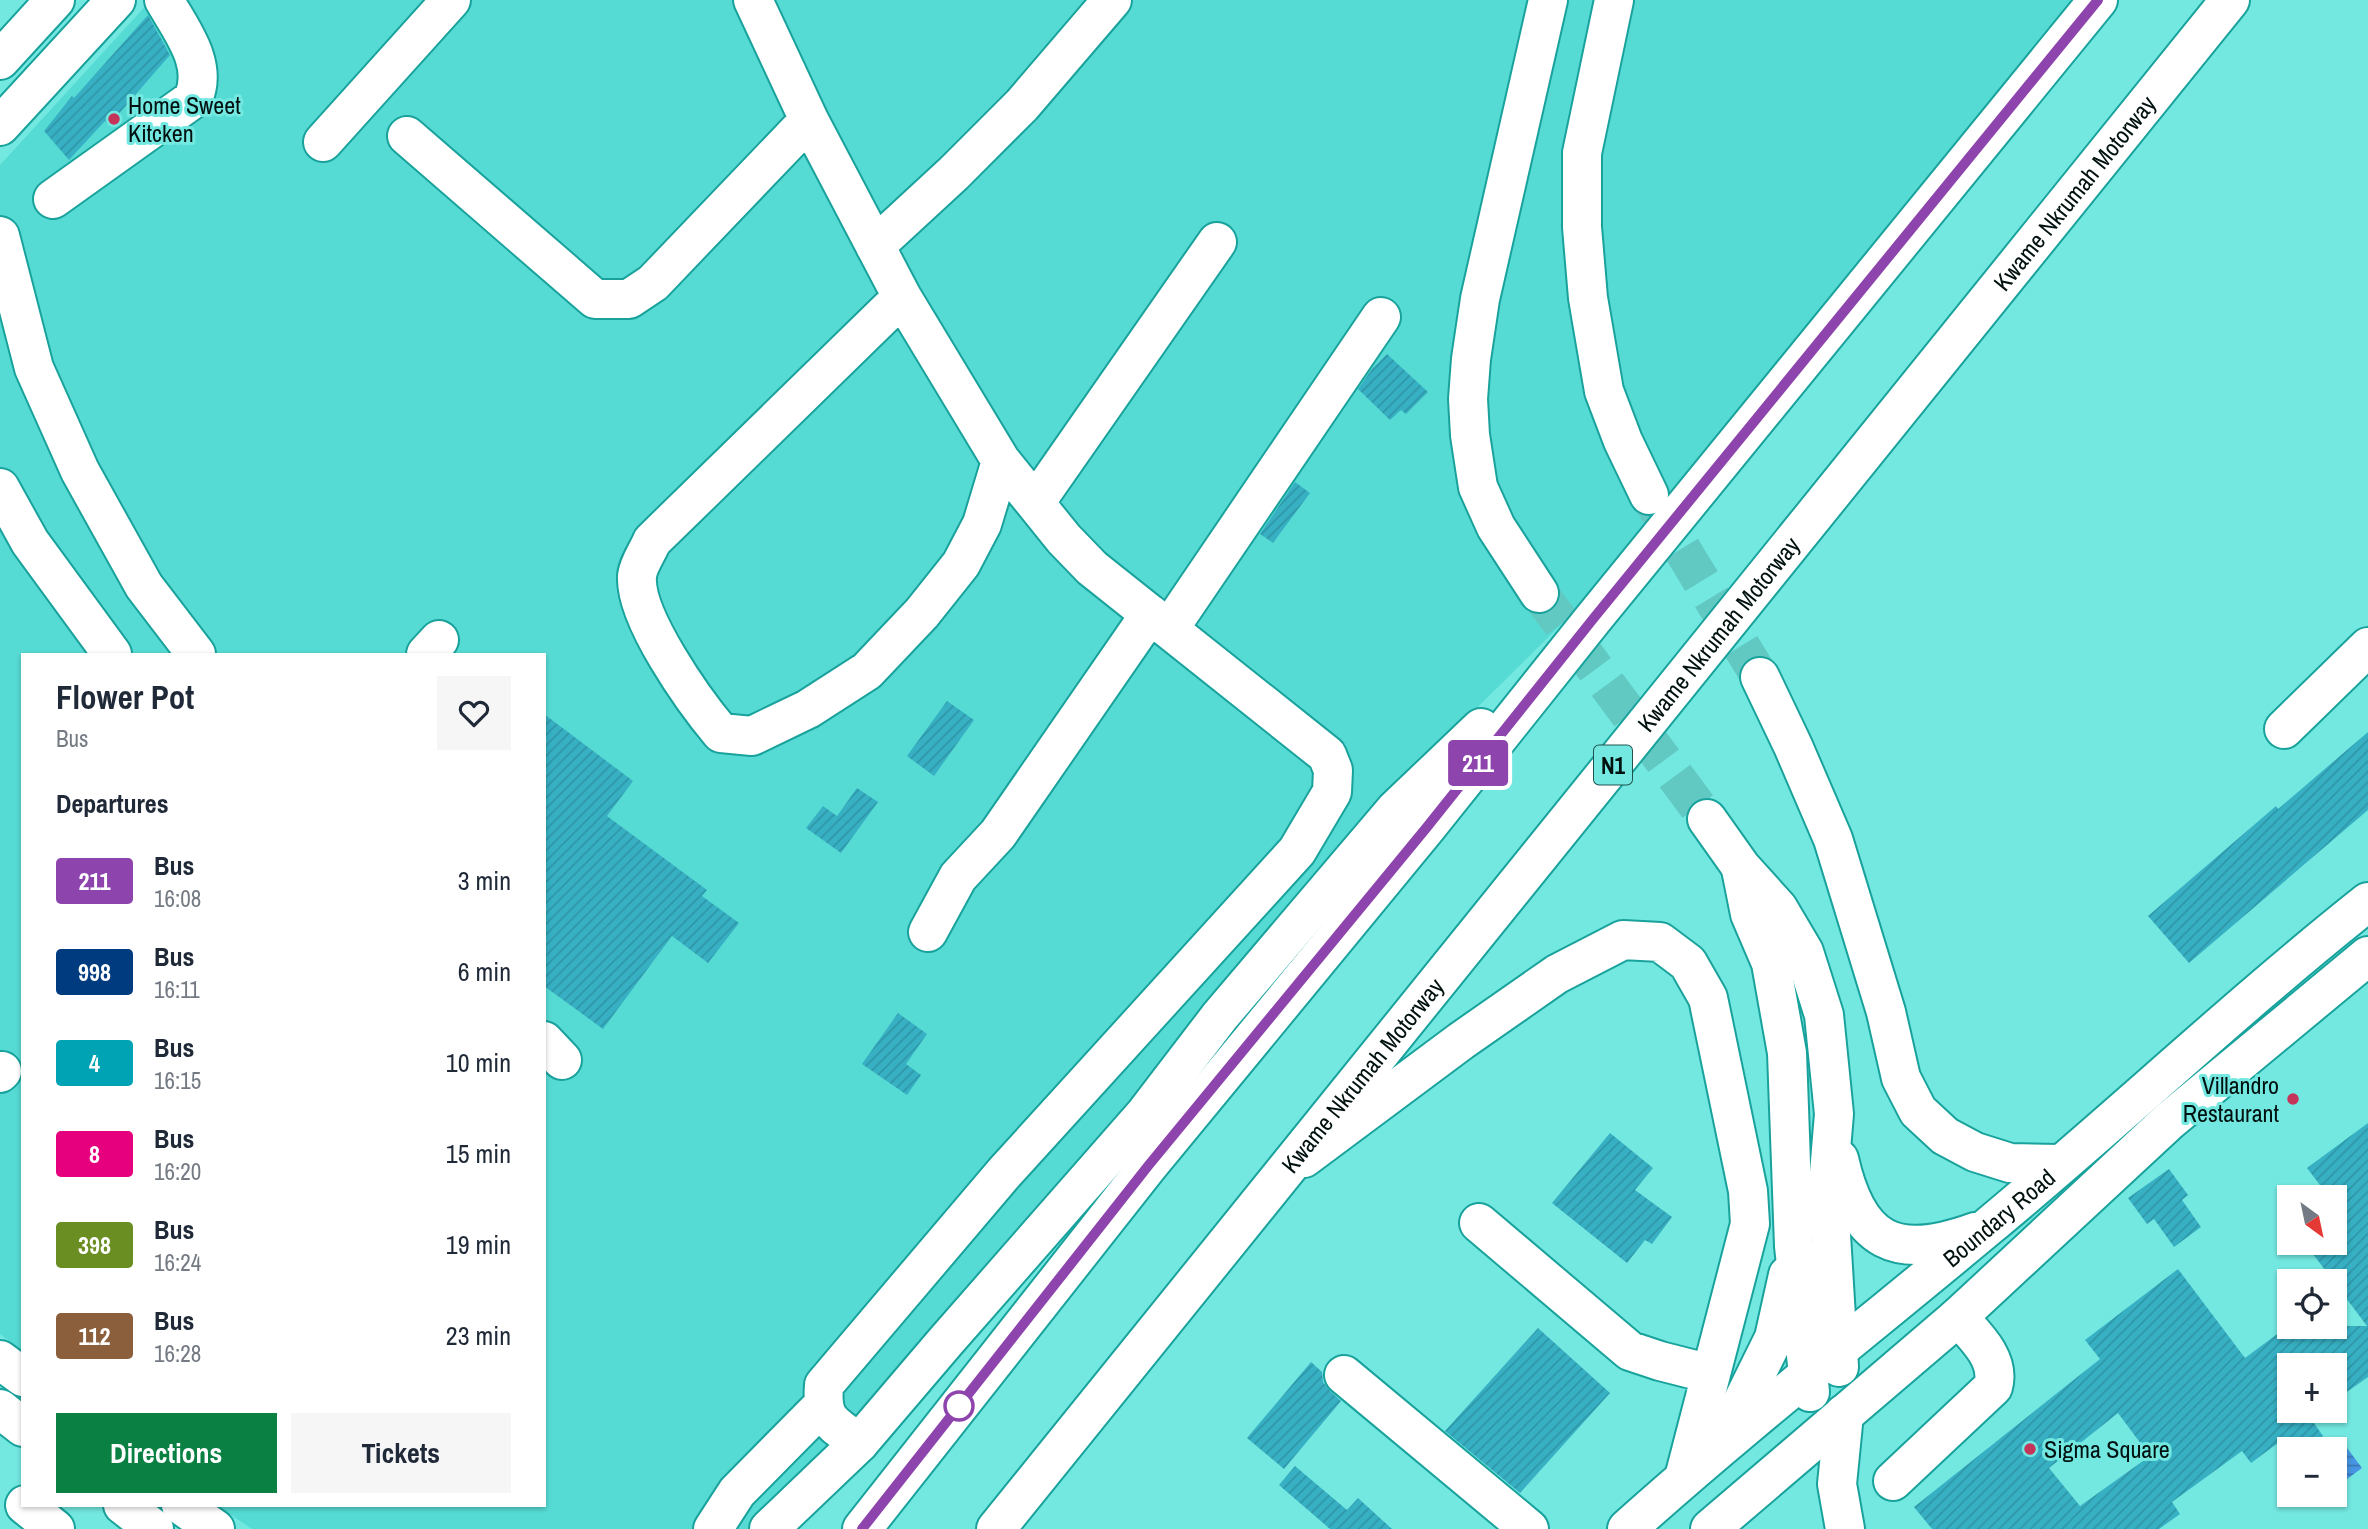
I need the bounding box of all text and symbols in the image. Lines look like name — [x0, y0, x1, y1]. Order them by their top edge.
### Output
place label: Home Sweet Kitcken — [128, 89, 241, 149]
street label: Kwame Nkrumah Motorway — [1986, 89, 2163, 297]
marker: Home Sweet Kitcken — [106, 111, 122, 127]
street label: Kwame Nkrumah Motorway — [1630, 530, 1807, 738]
text: Flower Pot — [56, 675, 194, 719]
button: heart — [437, 676, 511, 750]
text: Bus — [56, 723, 89, 754]
line badge: 211 — [1438, 740, 1518, 786]
road number: N1 — [1594, 746, 1632, 785]
text: 211 — [1462, 747, 1494, 779]
text: Departures — [56, 786, 169, 821]
text: Bus — [154, 848, 194, 883]
text: 3 min — [458, 863, 511, 898]
text: 211 — [79, 865, 110, 897]
text: 16:08 — [154, 883, 201, 914]
text: Bus — [154, 939, 194, 974]
text: 6 min — [458, 954, 511, 989]
text: 998 — [78, 956, 111, 988]
street label: Kwame Nkrumah Motorway — [1274, 971, 1451, 1179]
text: 16:11 — [154, 974, 200, 1005]
text: Bus — [154, 1030, 194, 1065]
text: 10 min — [446, 1045, 511, 1080]
text: 4 — [89, 1047, 100, 1079]
text: 16:15 — [154, 1065, 201, 1096]
place label: Villandro Restaurant — [2183, 1069, 2280, 1129]
marker: Villandro Restaurant — [2285, 1091, 2301, 1107]
text: Bus — [154, 1121, 194, 1156]
text: 15 min — [446, 1136, 511, 1171]
text: 8 — [89, 1138, 100, 1170]
text: 16:20 — [154, 1156, 201, 1187]
street label: Boundary Road — [1936, 1161, 2062, 1274]
north arrow — [2277, 1185, 2347, 1255]
map controls — [2277, 1185, 2347, 1507]
text: Bus — [154, 1212, 194, 1247]
text: 19 min — [446, 1227, 511, 1262]
text: 398 — [78, 1229, 111, 1261]
text: 16:24 — [154, 1247, 201, 1278]
button: locate — [2277, 1269, 2347, 1339]
text: Bus — [154, 1303, 194, 1338]
text: 23 min — [446, 1318, 511, 1353]
text: 112 — [79, 1320, 110, 1352]
text: 16:28 — [154, 1338, 201, 1369]
button: + — [2277, 1353, 2347, 1423]
unlabelled marker — [944, 1391, 974, 1421]
button: Directions — [56, 1413, 277, 1493]
button: Tickets — [291, 1413, 511, 1493]
place label: Sigma Square — [2044, 1433, 2170, 1465]
button: − — [2277, 1437, 2347, 1507]
marker: Sigma Square — [2022, 1441, 2038, 1457]

